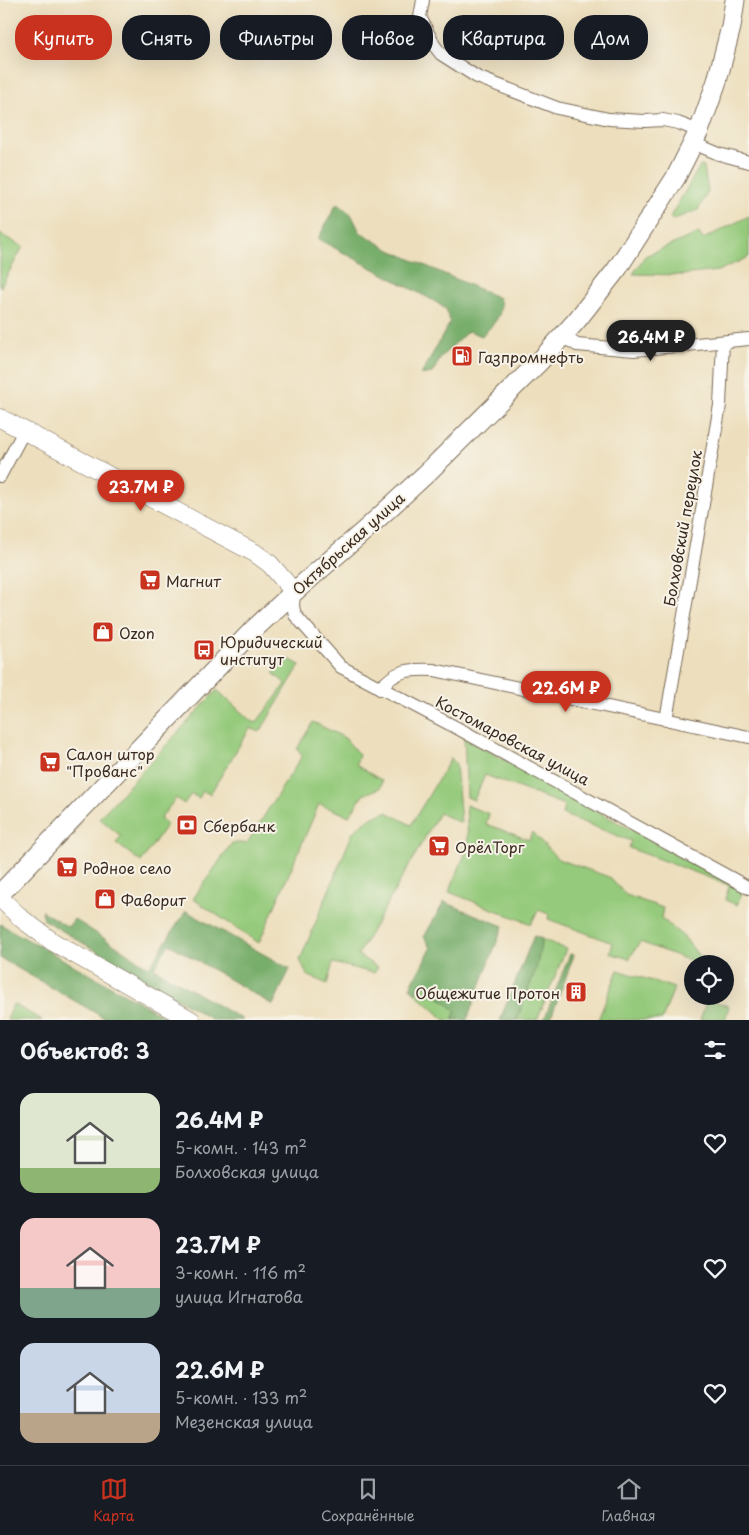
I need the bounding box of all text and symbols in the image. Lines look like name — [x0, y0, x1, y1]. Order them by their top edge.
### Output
chip: Купить — [15, 15, 112, 60]
chip: Снять — [122, 15, 210, 60]
chip: Фильтры — [220, 15, 332, 60]
chip: Новое — [342, 15, 433, 60]
chip: Квартира — [443, 15, 564, 60]
chip: Дом — [574, 15, 648, 60]
pin: 26.4M ₽ — [605, 320, 697, 362]
text: 26.4M ₽ — [617, 324, 685, 348]
fuel station icon: Газпромнефть — [450, 344, 474, 368]
place label: Газпромнефть — [478, 345, 583, 368]
street label: Болховский переулок — [657, 448, 707, 608]
pin: 23.7M ₽ — [95, 470, 187, 512]
text: 23.7M ₽ — [108, 474, 174, 498]
street label: Октябрьская улица — [287, 486, 410, 600]
supermarket icon: Магнит — [138, 568, 162, 592]
place label: Магнит — [166, 569, 221, 592]
shop icon: Ozon — [91, 620, 115, 644]
place label: Ozon — [119, 621, 155, 644]
place label: Юридический институт — [220, 630, 323, 670]
bus stop icon: Юридический институт — [192, 638, 216, 662]
pin: 22.6M ₽ — [520, 670, 612, 713]
text: 22.6M ₽ — [532, 675, 600, 699]
street label: Костомаровская улица — [432, 690, 595, 791]
place label: Салон штор "Прованс" — [66, 742, 155, 782]
supermarket icon: Салон штор "Прованс" — [38, 750, 62, 774]
bank icon: Сбербанк — [175, 813, 199, 837]
place label: Сбербанк — [203, 814, 275, 837]
supermarket icon: ОрёлТорг — [427, 834, 451, 858]
place label: ОрёлТорг — [455, 835, 525, 858]
supermarket icon: Родное село — [55, 855, 79, 879]
place label: Родное село — [83, 856, 172, 879]
shop icon: Фаворит — [93, 887, 117, 911]
place label: Фаворит — [121, 888, 186, 911]
map controls — [684, 955, 734, 1005]
button: locate — [684, 955, 734, 1005]
building icon: Общежитие Протон — [564, 980, 588, 1004]
place label: Общежитие Протон — [415, 981, 560, 1004]
text: Объектов: 3 — [20, 1034, 150, 1066]
icon: filters — [701, 1036, 729, 1064]
text: 26.4M ₽ — [175, 1103, 263, 1135]
icon: home — [60, 1113, 120, 1173]
icon: heart — [701, 1129, 729, 1157]
text: 5-комн. · 143 m² — [175, 1135, 307, 1159]
text: Болховская улица — [175, 1159, 319, 1183]
text: 23.7M ₽ — [175, 1228, 261, 1260]
icon: home — [60, 1238, 120, 1298]
icon: heart — [701, 1254, 729, 1282]
text: 3-комн. · 116 m² — [175, 1260, 306, 1284]
text: улица Игнатова — [175, 1284, 303, 1308]
text: 22.6M ₽ — [175, 1353, 264, 1385]
icon: home — [60, 1363, 120, 1423]
icon: heart — [701, 1379, 729, 1407]
text: 5-комн. · 133 m² — [175, 1385, 307, 1409]
text: Мезенская улица — [175, 1409, 313, 1433]
tab: Карта — [93, 1475, 134, 1526]
tab: Сохранённые — [321, 1475, 415, 1526]
tab: Главная — [601, 1475, 656, 1526]

